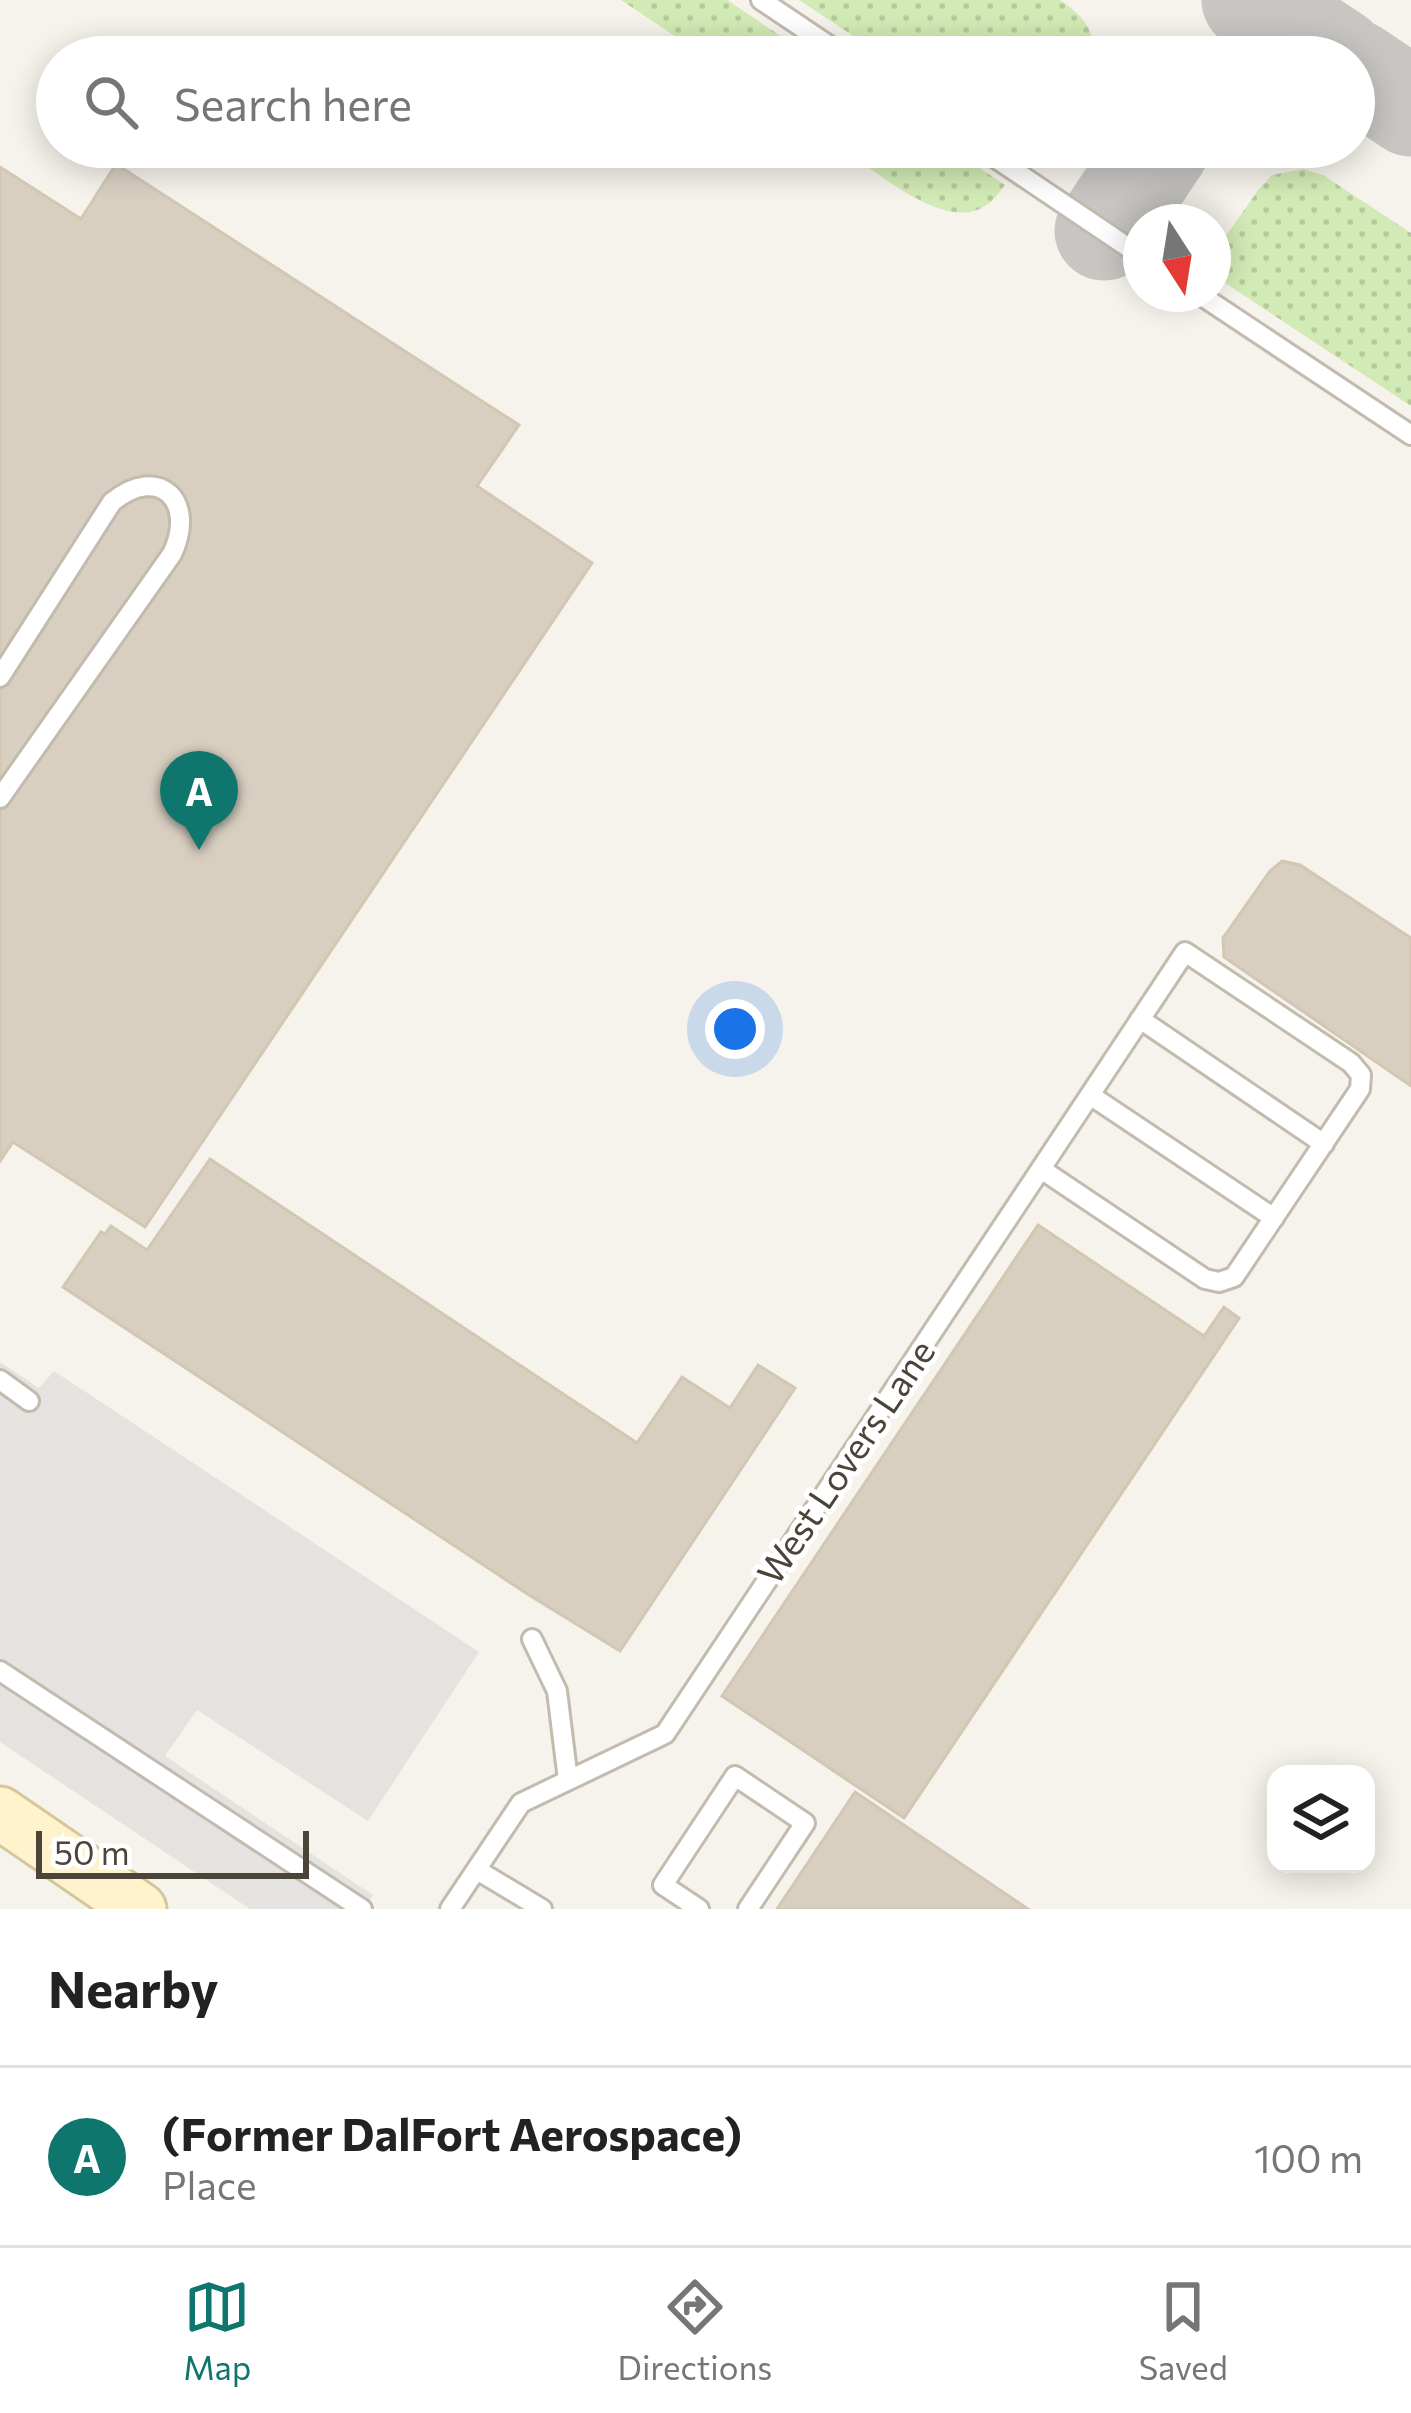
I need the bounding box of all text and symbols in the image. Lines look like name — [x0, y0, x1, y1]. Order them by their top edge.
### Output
search box — [36, 36, 1375, 168]
icon: search — [78, 69, 144, 135]
text: Search here — [174, 75, 412, 130]
north arrow — [1123, 204, 1231, 312]
pin: A — [160, 751, 238, 850]
your location — [705, 999, 765, 1059]
street label: West Lovers Lane — [746, 1330, 942, 1592]
map controls — [1267, 1765, 1375, 1873]
button: layers — [1267, 1765, 1375, 1873]
scale bar — [36, 1825, 309, 1878]
text: 50 m — [54, 1831, 130, 1872]
text: Nearby — [48, 1956, 218, 2019]
text: (Former DalFort Aerospace) — [162, 2105, 742, 2160]
text: A — [73, 2133, 101, 2181]
text: 100 m — [1254, 2133, 1363, 2181]
text: Place — [162, 2160, 257, 2208]
tab: Map — [183, 2274, 251, 2387]
tab: Directions — [618, 2274, 772, 2387]
tab: Saved — [1139, 2274, 1228, 2387]

